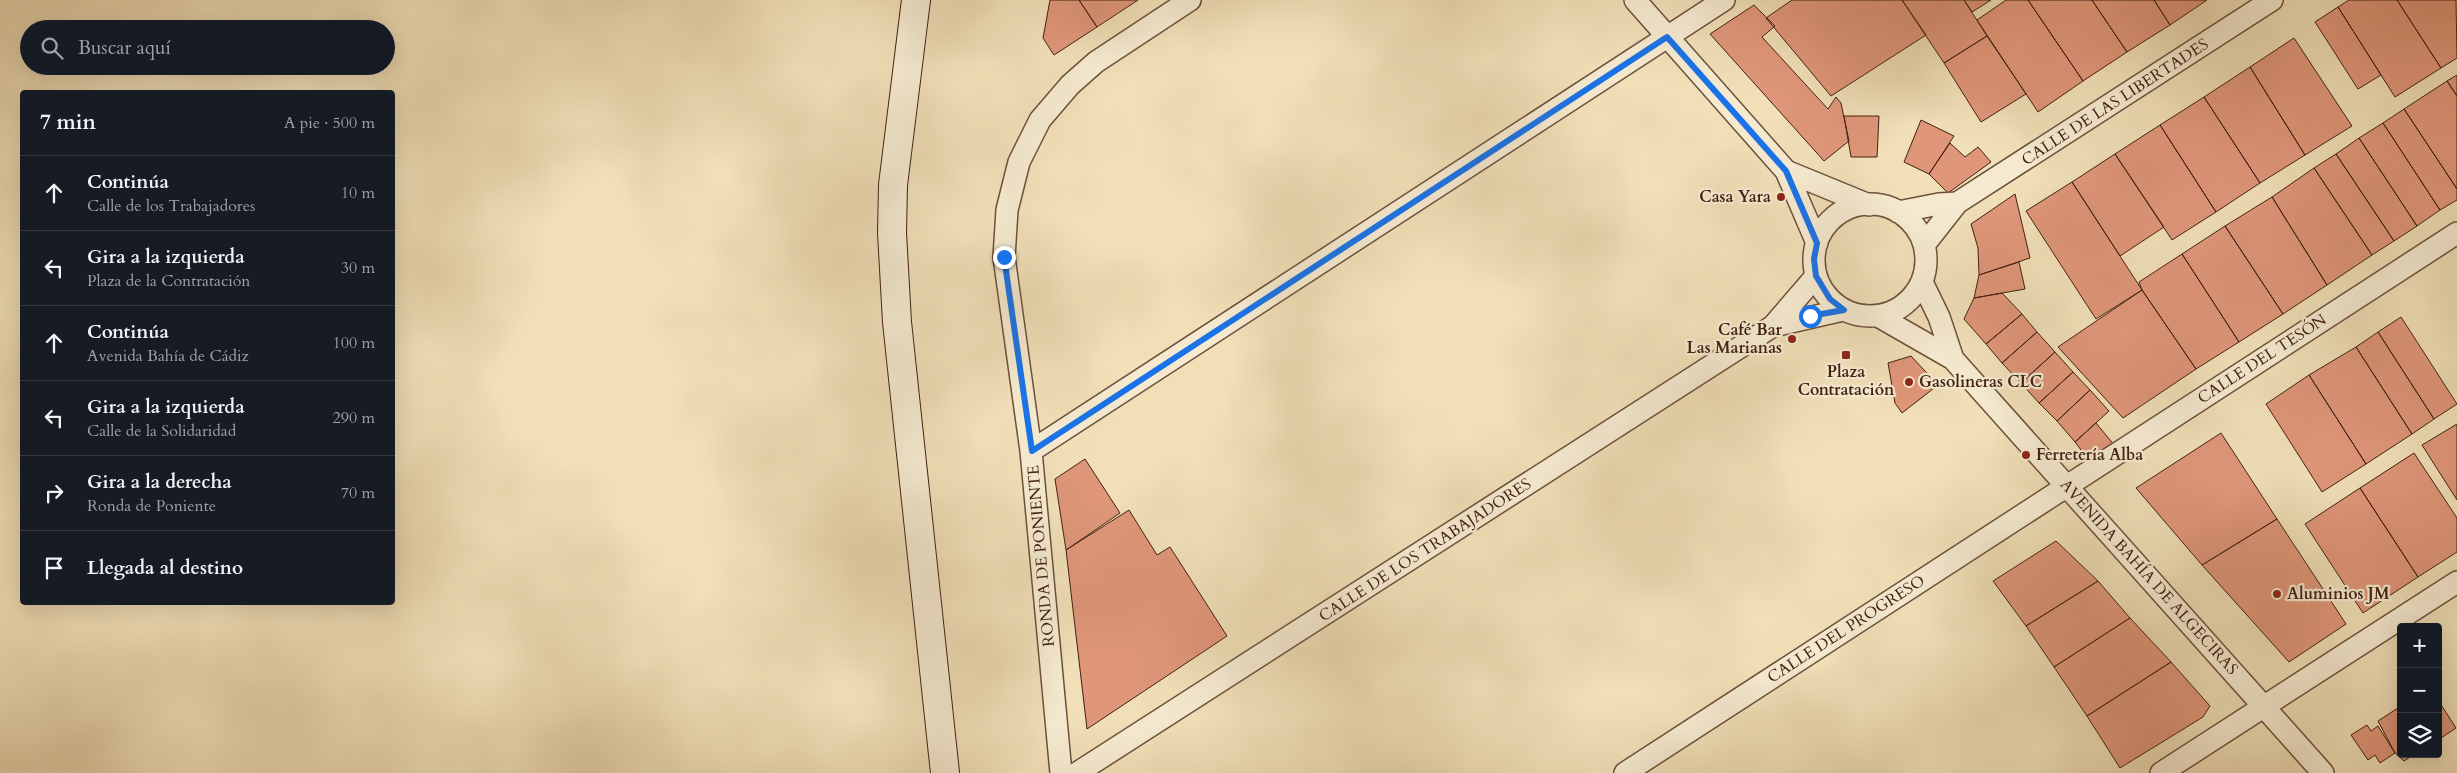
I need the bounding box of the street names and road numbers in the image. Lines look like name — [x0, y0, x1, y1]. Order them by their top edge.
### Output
street label: CALLE DE LAS LIBERTADES — [2017, 33, 2213, 171]
street label: CALLE DEL TESÓN — [2193, 309, 2331, 409]
street label: RONDA DE PONIENTE — [1022, 464, 1060, 648]
street label: CALLE DE LOS TRABAJADORES — [1315, 473, 1535, 627]
street label: AVENIDA BAHÍA DE ALGECIRAS — [2055, 474, 2243, 680]
street label: CALLE DEL PROGRESO — [1763, 570, 1929, 688]

